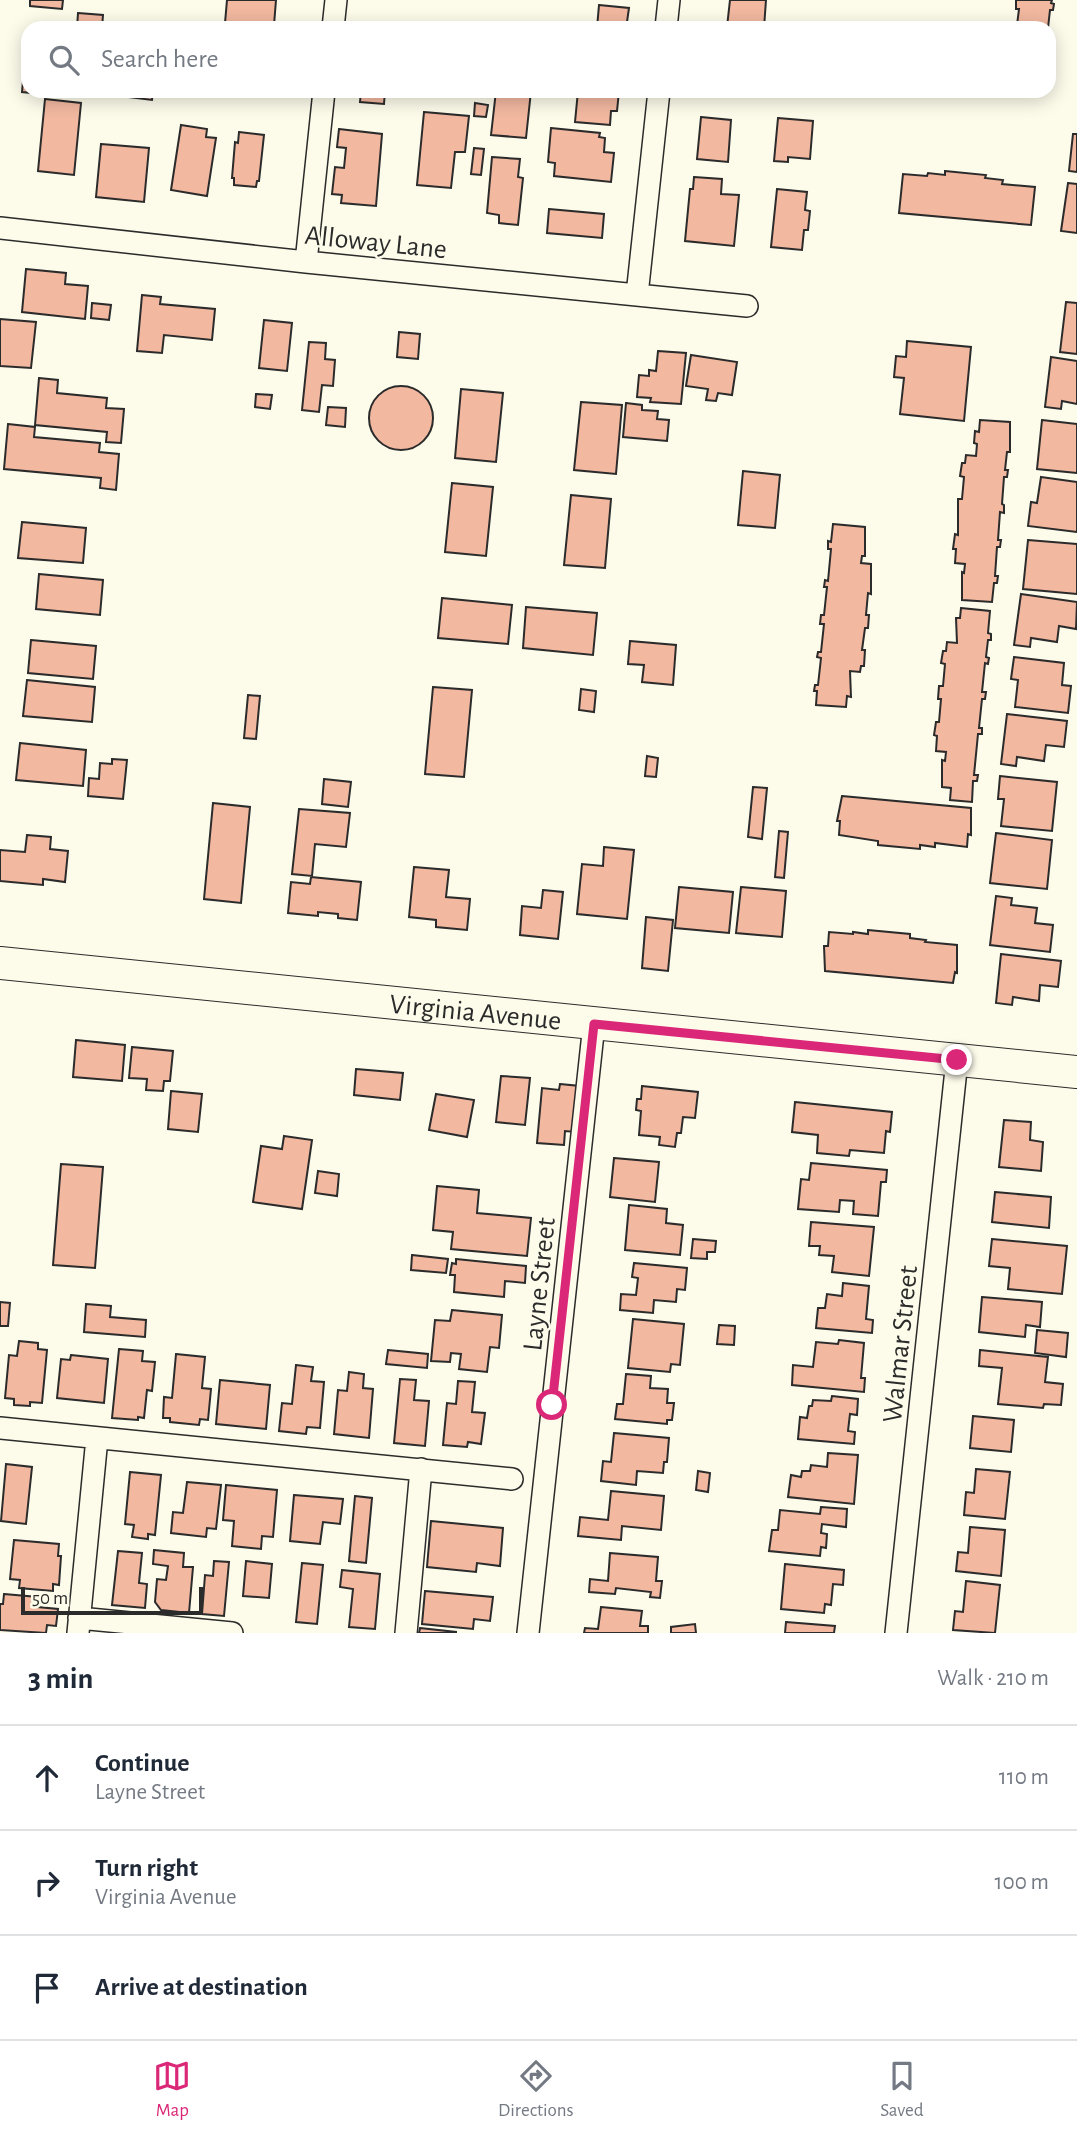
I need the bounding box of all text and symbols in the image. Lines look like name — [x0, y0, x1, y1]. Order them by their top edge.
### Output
search box — [21, 21, 1056, 98]
icon: search — [45, 41, 83, 79]
text: Search here — [101, 46, 219, 72]
street label: Alloway Lane — [303, 222, 448, 264]
street label: Virginia Avenue — [388, 991, 563, 1036]
route end — [941, 1044, 972, 1075]
street label: Layne Street — [519, 1216, 561, 1352]
street label: Walmar Street — [879, 1264, 923, 1424]
route start — [536, 1389, 567, 1420]
scale bar — [21, 1584, 203, 1616]
text: 50 m — [32, 1589, 68, 1608]
text: 3 min — [28, 1664, 93, 1694]
text: Walk · 210 m — [937, 1667, 1049, 1690]
text: Continue — [95, 1750, 190, 1776]
icon: ahead — [28, 1759, 66, 1797]
text: 110 m — [999, 1766, 1049, 1789]
text: Layne Street — [95, 1781, 205, 1804]
text: Turn right — [95, 1855, 198, 1881]
icon: right — [28, 1864, 66, 1902]
text: 100 m — [995, 1871, 1049, 1894]
text: Virginia Avenue — [95, 1886, 237, 1909]
icon: arrive — [28, 1969, 66, 2007]
text: Arrive at destination — [95, 1974, 308, 2000]
tab: Map — [153, 2057, 191, 2122]
tab: Directions — [498, 2057, 574, 2122]
tab: Saved — [880, 2057, 924, 2122]

